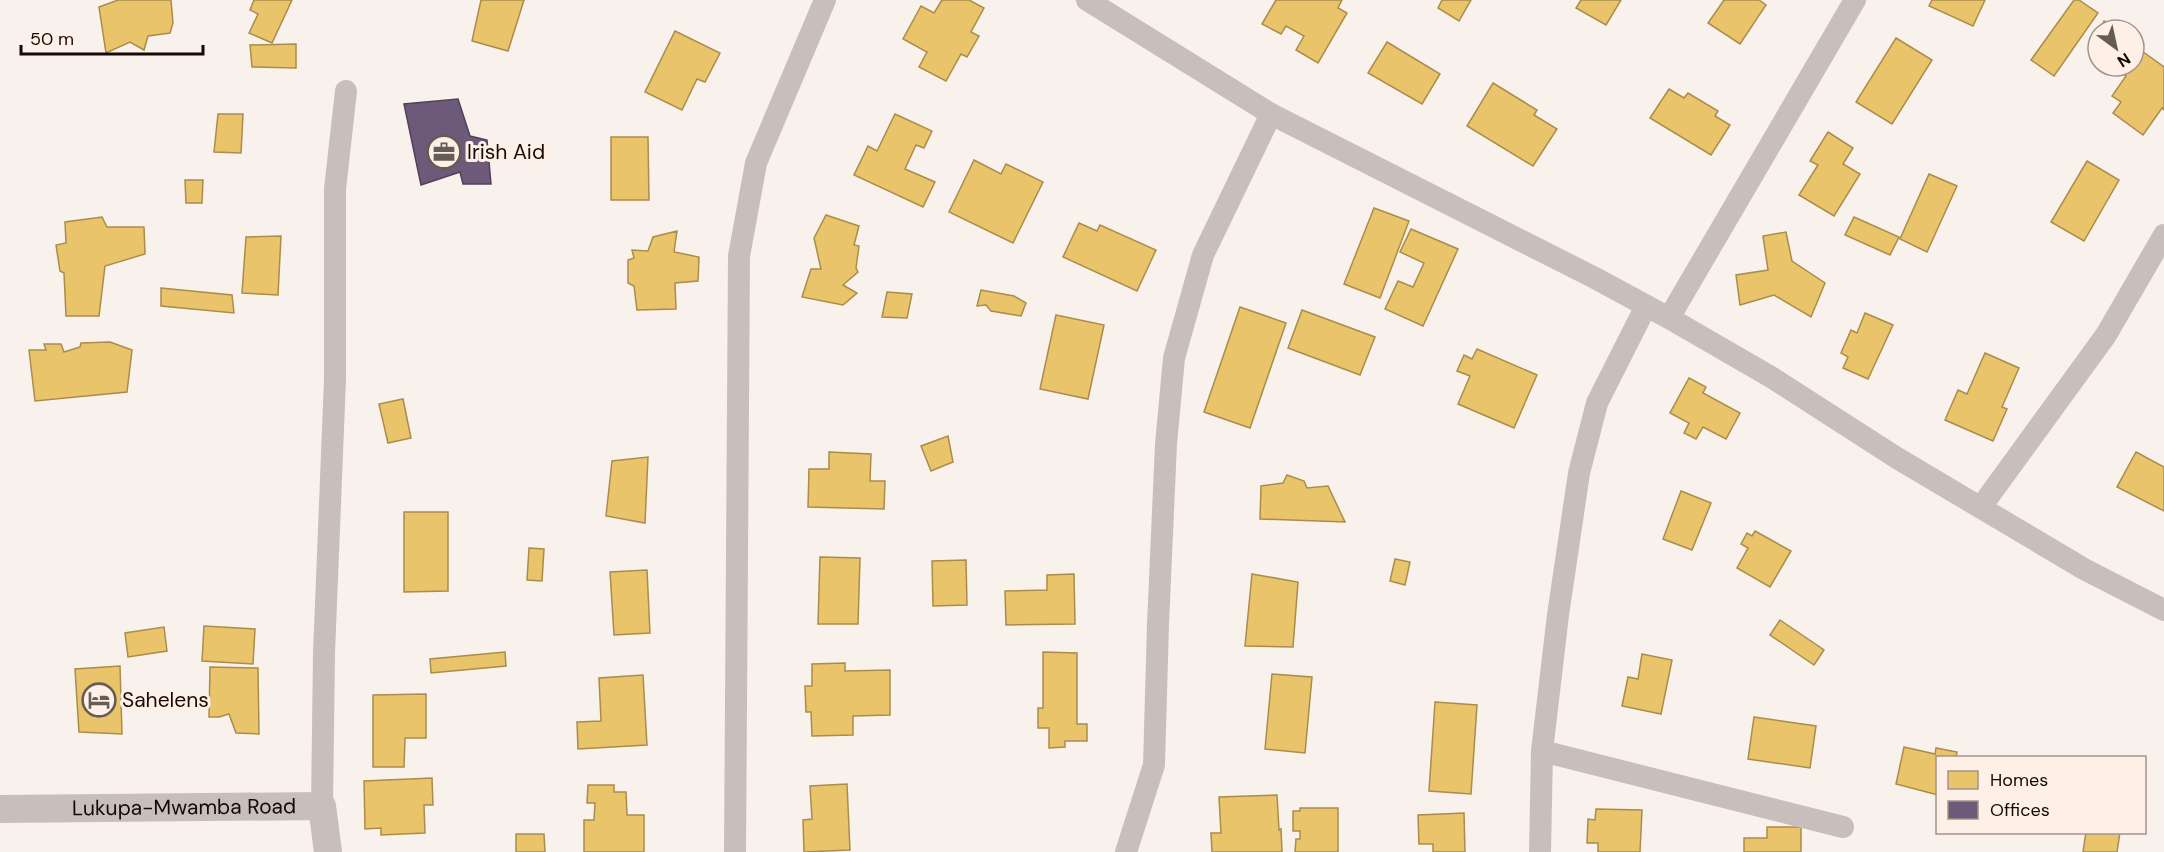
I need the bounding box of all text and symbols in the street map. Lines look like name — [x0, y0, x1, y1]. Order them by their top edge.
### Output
scale bar — [21, 18, 202, 56]
north arrow — [2086, 18, 2146, 78]
text: 50 m — [30, 27, 74, 51]
text: N — [2113, 48, 2135, 72]
office icon: Irish Aid — [426, 134, 462, 170]
place label: Irish Aid — [467, 138, 545, 166]
hotel icon: Sahelens — [81, 682, 117, 718]
place label: Sahelens — [122, 686, 209, 714]
legend — [1936, 756, 2146, 834]
text: Homes — [1990, 768, 2048, 792]
street label: Lukupa-Mwamba Road — [72, 792, 296, 822]
text: Offices — [1990, 798, 2050, 822]

